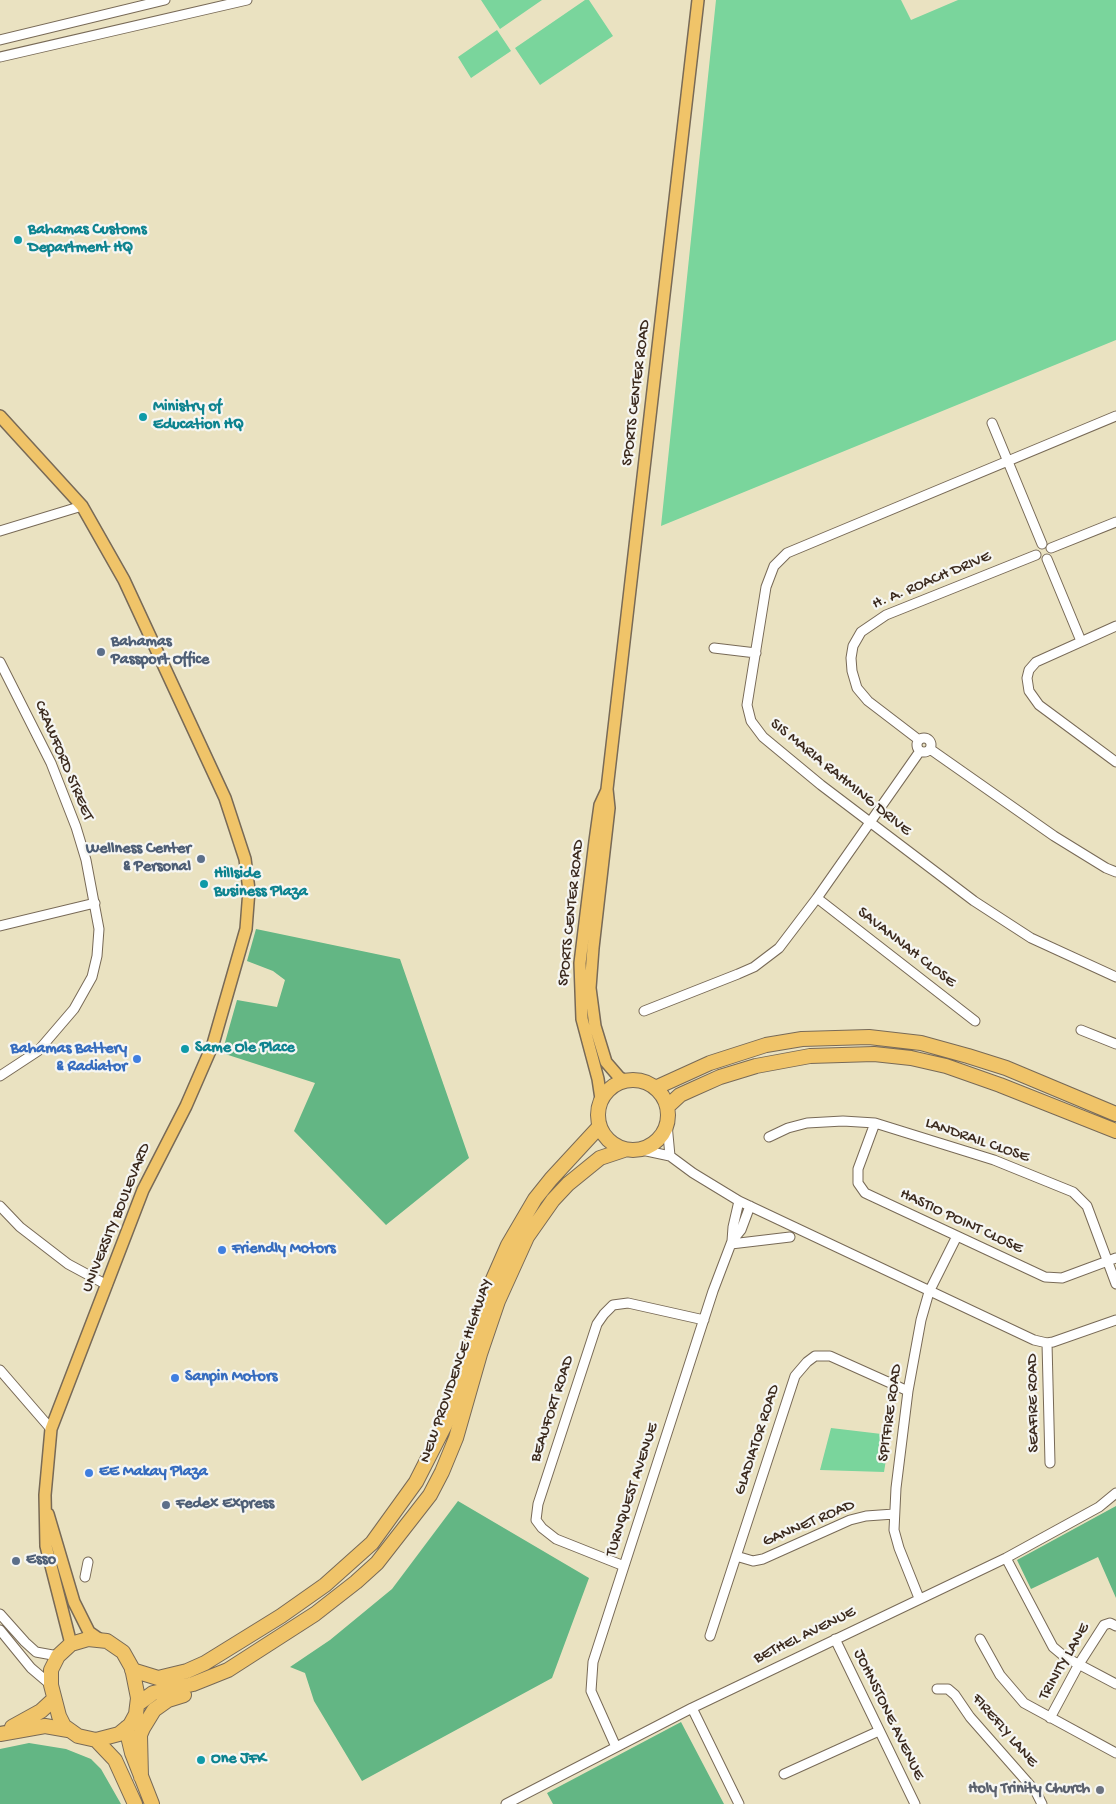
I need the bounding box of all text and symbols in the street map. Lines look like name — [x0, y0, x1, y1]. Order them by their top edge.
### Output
place label: Bahamas Customs Department HQ — [28, 221, 147, 259]
marker: Bahamas Customs Department HQ — [12, 234, 24, 246]
street label: SPORTS CENTER ROAD — [619, 319, 655, 467]
place label: Ministry of Education HQ — [153, 398, 244, 436]
marker: Ministry of Education HQ — [137, 411, 149, 423]
street label: H. A. ROACH DRIVE — [870, 547, 994, 615]
place label: Bahamas Passport Office — [111, 633, 209, 671]
marker: Bahamas Passport Office — [95, 646, 107, 658]
street label: CRAWFORD STREET — [29, 698, 97, 824]
street label: SIS MARIA RAHMING DRIVE — [765, 715, 915, 841]
street label: SPORTS CENTER ROAD — [555, 839, 589, 987]
place label: Wellness Center & Personal — [86, 840, 191, 878]
marker: Wellness Center & Personal — [195, 853, 207, 865]
place label: Hillside Business Plaza — [214, 865, 308, 903]
marker: Hillside Business Plaza — [198, 878, 210, 890]
street label: SAVANNAH CLOSE — [853, 903, 959, 993]
place label: Same Ole Place — [195, 1039, 295, 1059]
place label: Bahamas Battery & Radiator — [11, 1040, 127, 1078]
marker: Same Ole Place — [179, 1043, 191, 1055]
marker: Bahamas Battery & Radiator — [131, 1053, 143, 1065]
street label: LANDRAIL CLOSE — [922, 1114, 1032, 1168]
street label: UNIVERSITY BOULEVARD — [78, 1140, 156, 1296]
street label: HASTIO POINT CLOSE — [896, 1185, 1026, 1259]
place label: Friendly Motors — [232, 1240, 336, 1260]
marker: Friendly Motors — [216, 1244, 228, 1256]
street label: NEW PROVIDENCE HIGHWAY — [416, 1276, 498, 1466]
street label: BEAUFORT ROAD — [527, 1353, 579, 1465]
street label: SEAFIRE ROAD — [1024, 1353, 1044, 1453]
street label: SPITFIRE ROAD — [875, 1363, 907, 1463]
place label: Sanpin Motors — [185, 1368, 277, 1388]
marker: Sanpin Motors — [169, 1372, 181, 1384]
street label: GLADIATOR ROAD — [731, 1382, 785, 1498]
street label: TURNQUEST AVENUE — [602, 1421, 664, 1559]
place label: EE Makay Plaza — [99, 1463, 208, 1483]
marker: EE Makay Plaza — [83, 1467, 95, 1479]
place label: Fedex Express — [176, 1495, 274, 1515]
street label: GANNET ROAD — [760, 1496, 858, 1552]
marker: Fedex Express — [160, 1499, 172, 1511]
place label: Esso — [26, 1551, 56, 1571]
marker: Esso — [10, 1555, 22, 1567]
street label: BETHEL AVENUE — [751, 1603, 859, 1669]
street label: TRINITY LANE — [1035, 1620, 1095, 1704]
street label: JOHNSTONE AVENUE — [848, 1647, 928, 1783]
street label: FIREFLY LANE — [967, 1690, 1041, 1772]
place label: One JFK — [211, 1750, 266, 1770]
marker: One JFK — [195, 1754, 207, 1766]
place label: Holy Trinity Church — [968, 1780, 1090, 1800]
marker: Holy Trinity Church — [1094, 1784, 1106, 1796]

